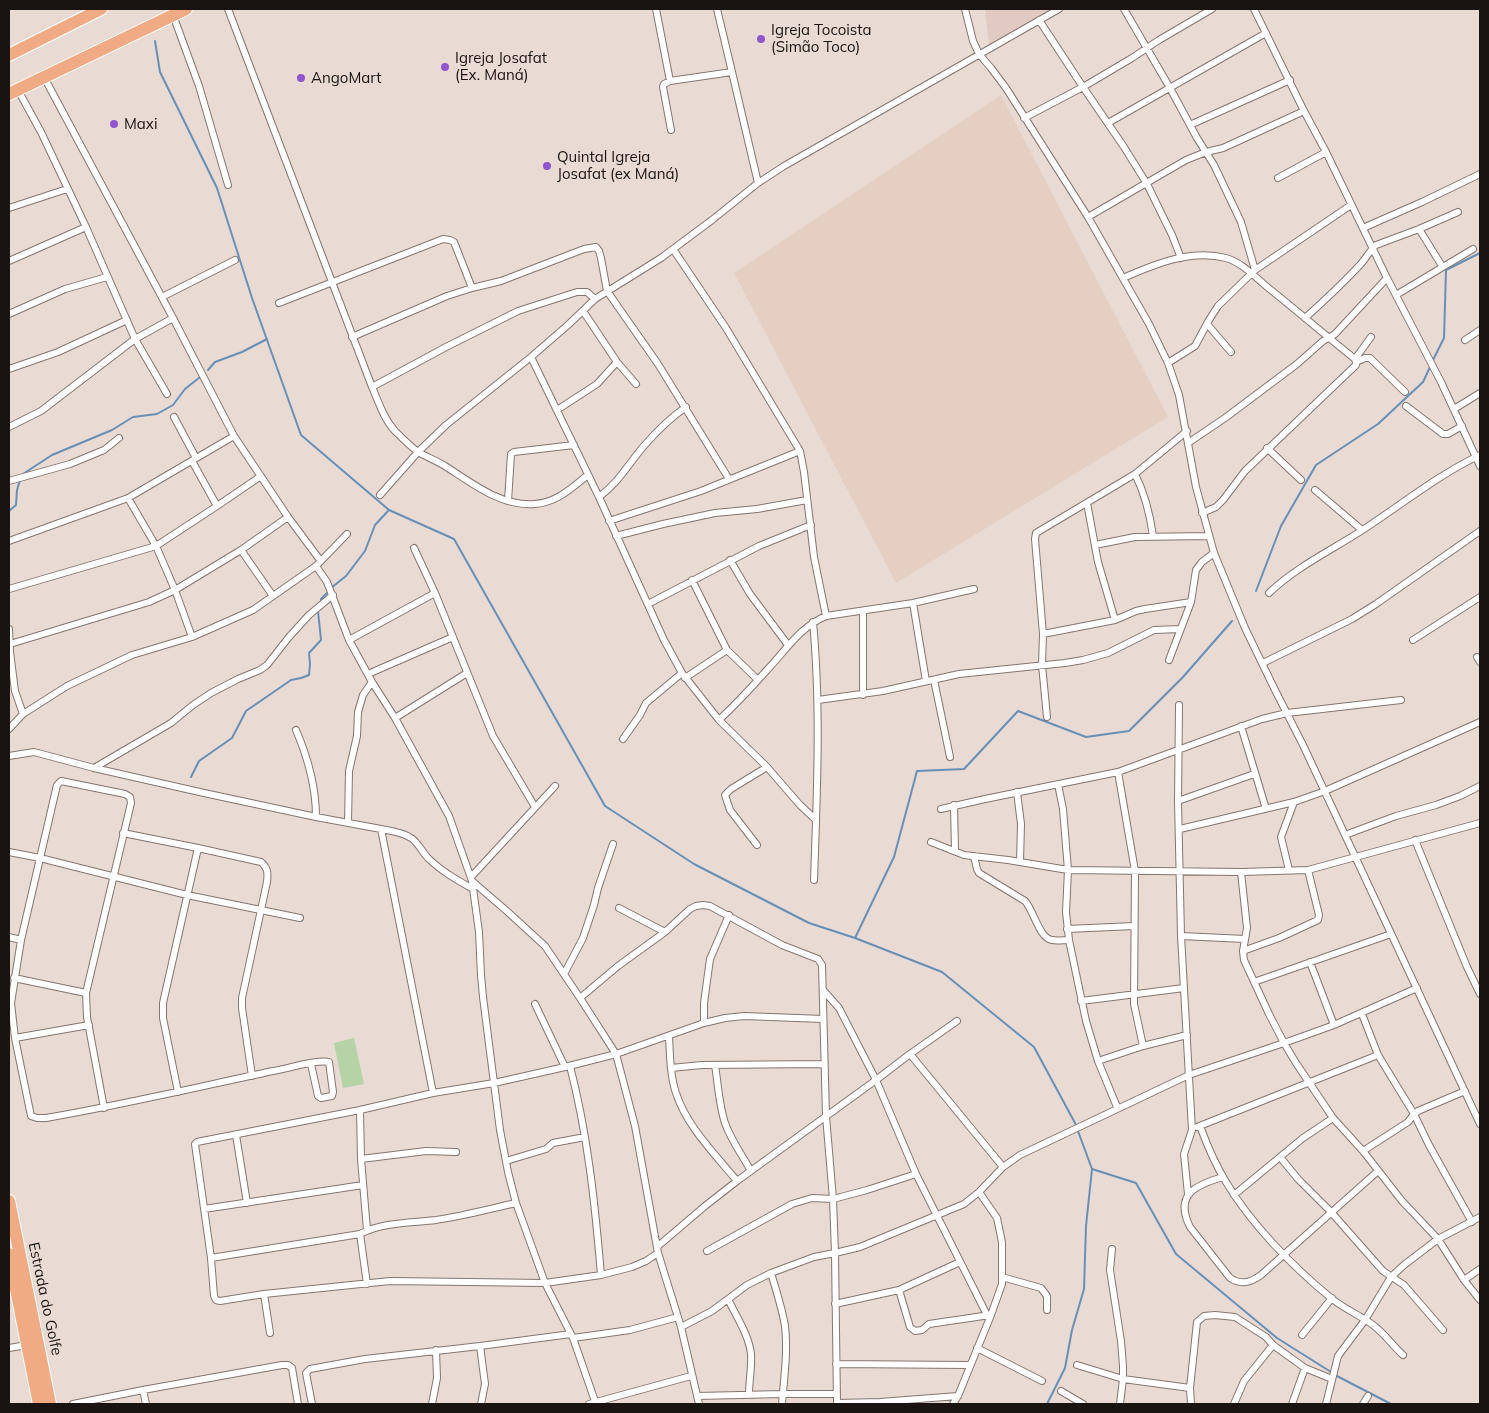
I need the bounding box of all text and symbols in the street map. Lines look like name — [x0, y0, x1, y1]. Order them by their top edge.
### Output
place label: Igreja Tocoista (Simão Toco) — [771, 21, 871, 56]
marker: Igreja Tocoista (Simão Toco) — [755, 33, 767, 45]
place label: Igreja Josafat (Ex. Maná) — [455, 49, 547, 84]
marker: Igreja Josafat (Ex. Maná) — [439, 61, 451, 73]
place label: AngoMart — [311, 69, 381, 87]
marker: AngoMart — [295, 72, 307, 84]
place label: Maxi — [124, 115, 157, 133]
marker: Maxi — [108, 118, 120, 130]
place label: Quintal Igreja Josafat (ex Maná) — [557, 148, 679, 183]
marker: Quintal Igreja Josafat (ex Maná) — [541, 160, 553, 172]
street label: Estrada do Golfe — [24, 1241, 66, 1357]

